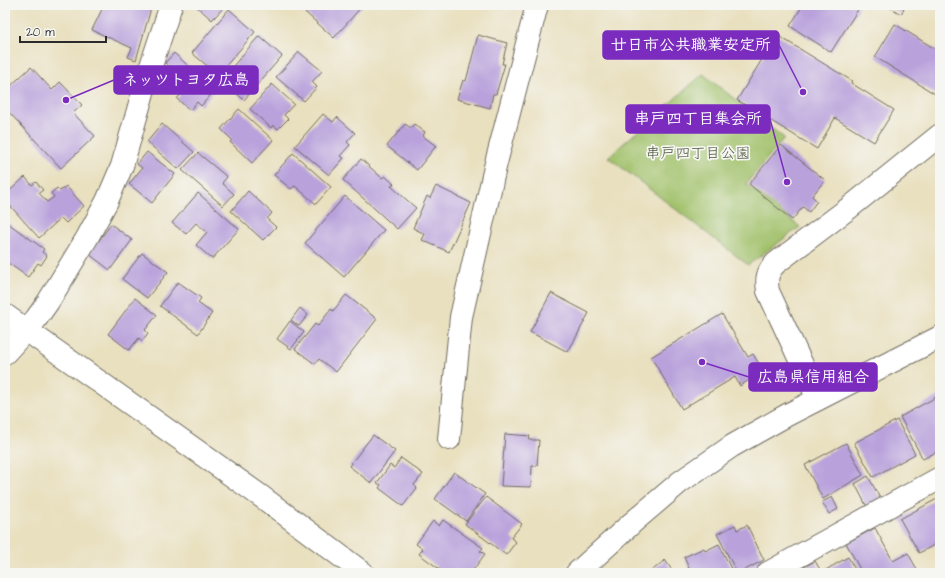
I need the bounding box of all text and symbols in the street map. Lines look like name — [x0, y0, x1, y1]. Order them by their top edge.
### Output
scale bar — [20, 18, 106, 44]
text: 20 m — [26, 24, 55, 41]
callout: 廿日市公共職業安定所 — [603, 31, 779, 59]
text: 廿日市公共職業安定所 — [611, 34, 771, 56]
callout: ネッツトヨタ広島 — [114, 66, 258, 94]
text: ネッツトヨタ広島 — [122, 69, 250, 91]
callout: 串戸四丁目集会所 — [626, 105, 770, 133]
text: 串戸四丁目集会所 — [634, 108, 762, 130]
park label: 串戸四丁目公園 — [645, 143, 751, 164]
callout: 広島県信用組合 — [749, 363, 877, 391]
text: 広島県信用組合 — [757, 366, 869, 388]

